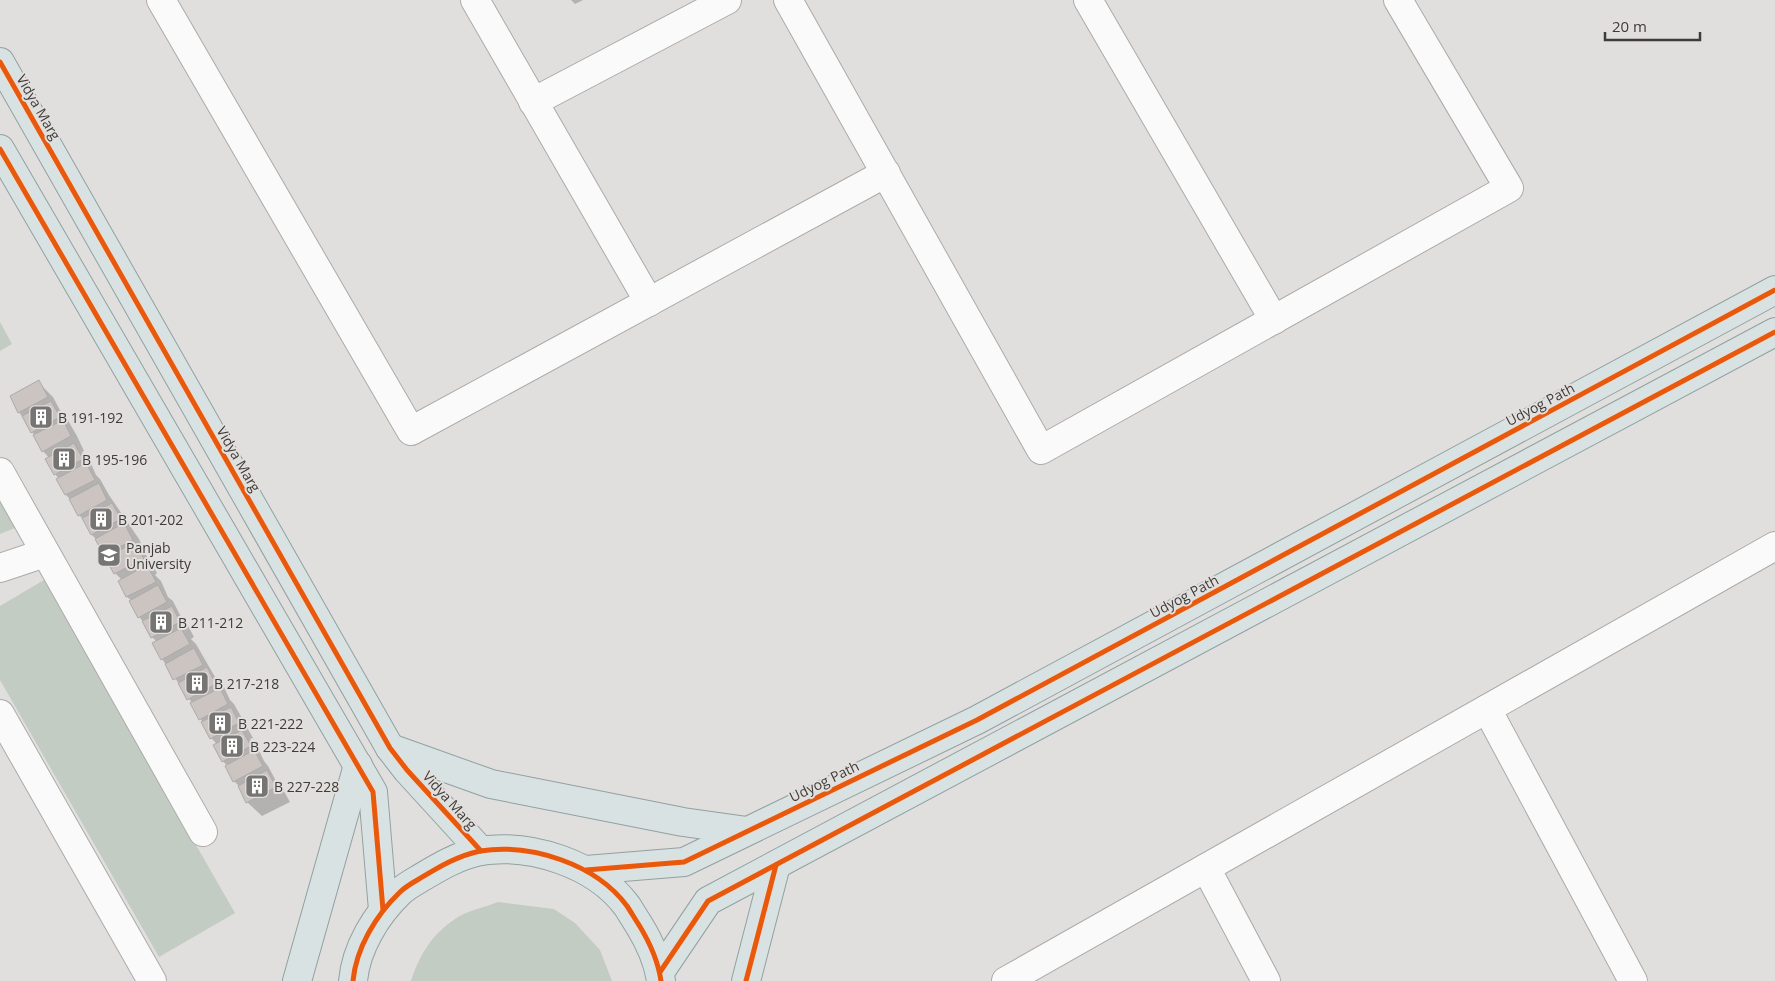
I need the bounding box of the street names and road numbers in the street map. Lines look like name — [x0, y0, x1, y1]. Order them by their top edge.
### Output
street label: Vidya Marg — [13, 71, 66, 144]
street label: Udyog Path — [1502, 378, 1578, 430]
street label: Vidya Marg — [213, 423, 266, 496]
street label: Udyog Path — [1146, 570, 1222, 622]
street label: Udyog Path — [786, 756, 862, 806]
street label: Vidya Marg — [419, 767, 482, 834]

